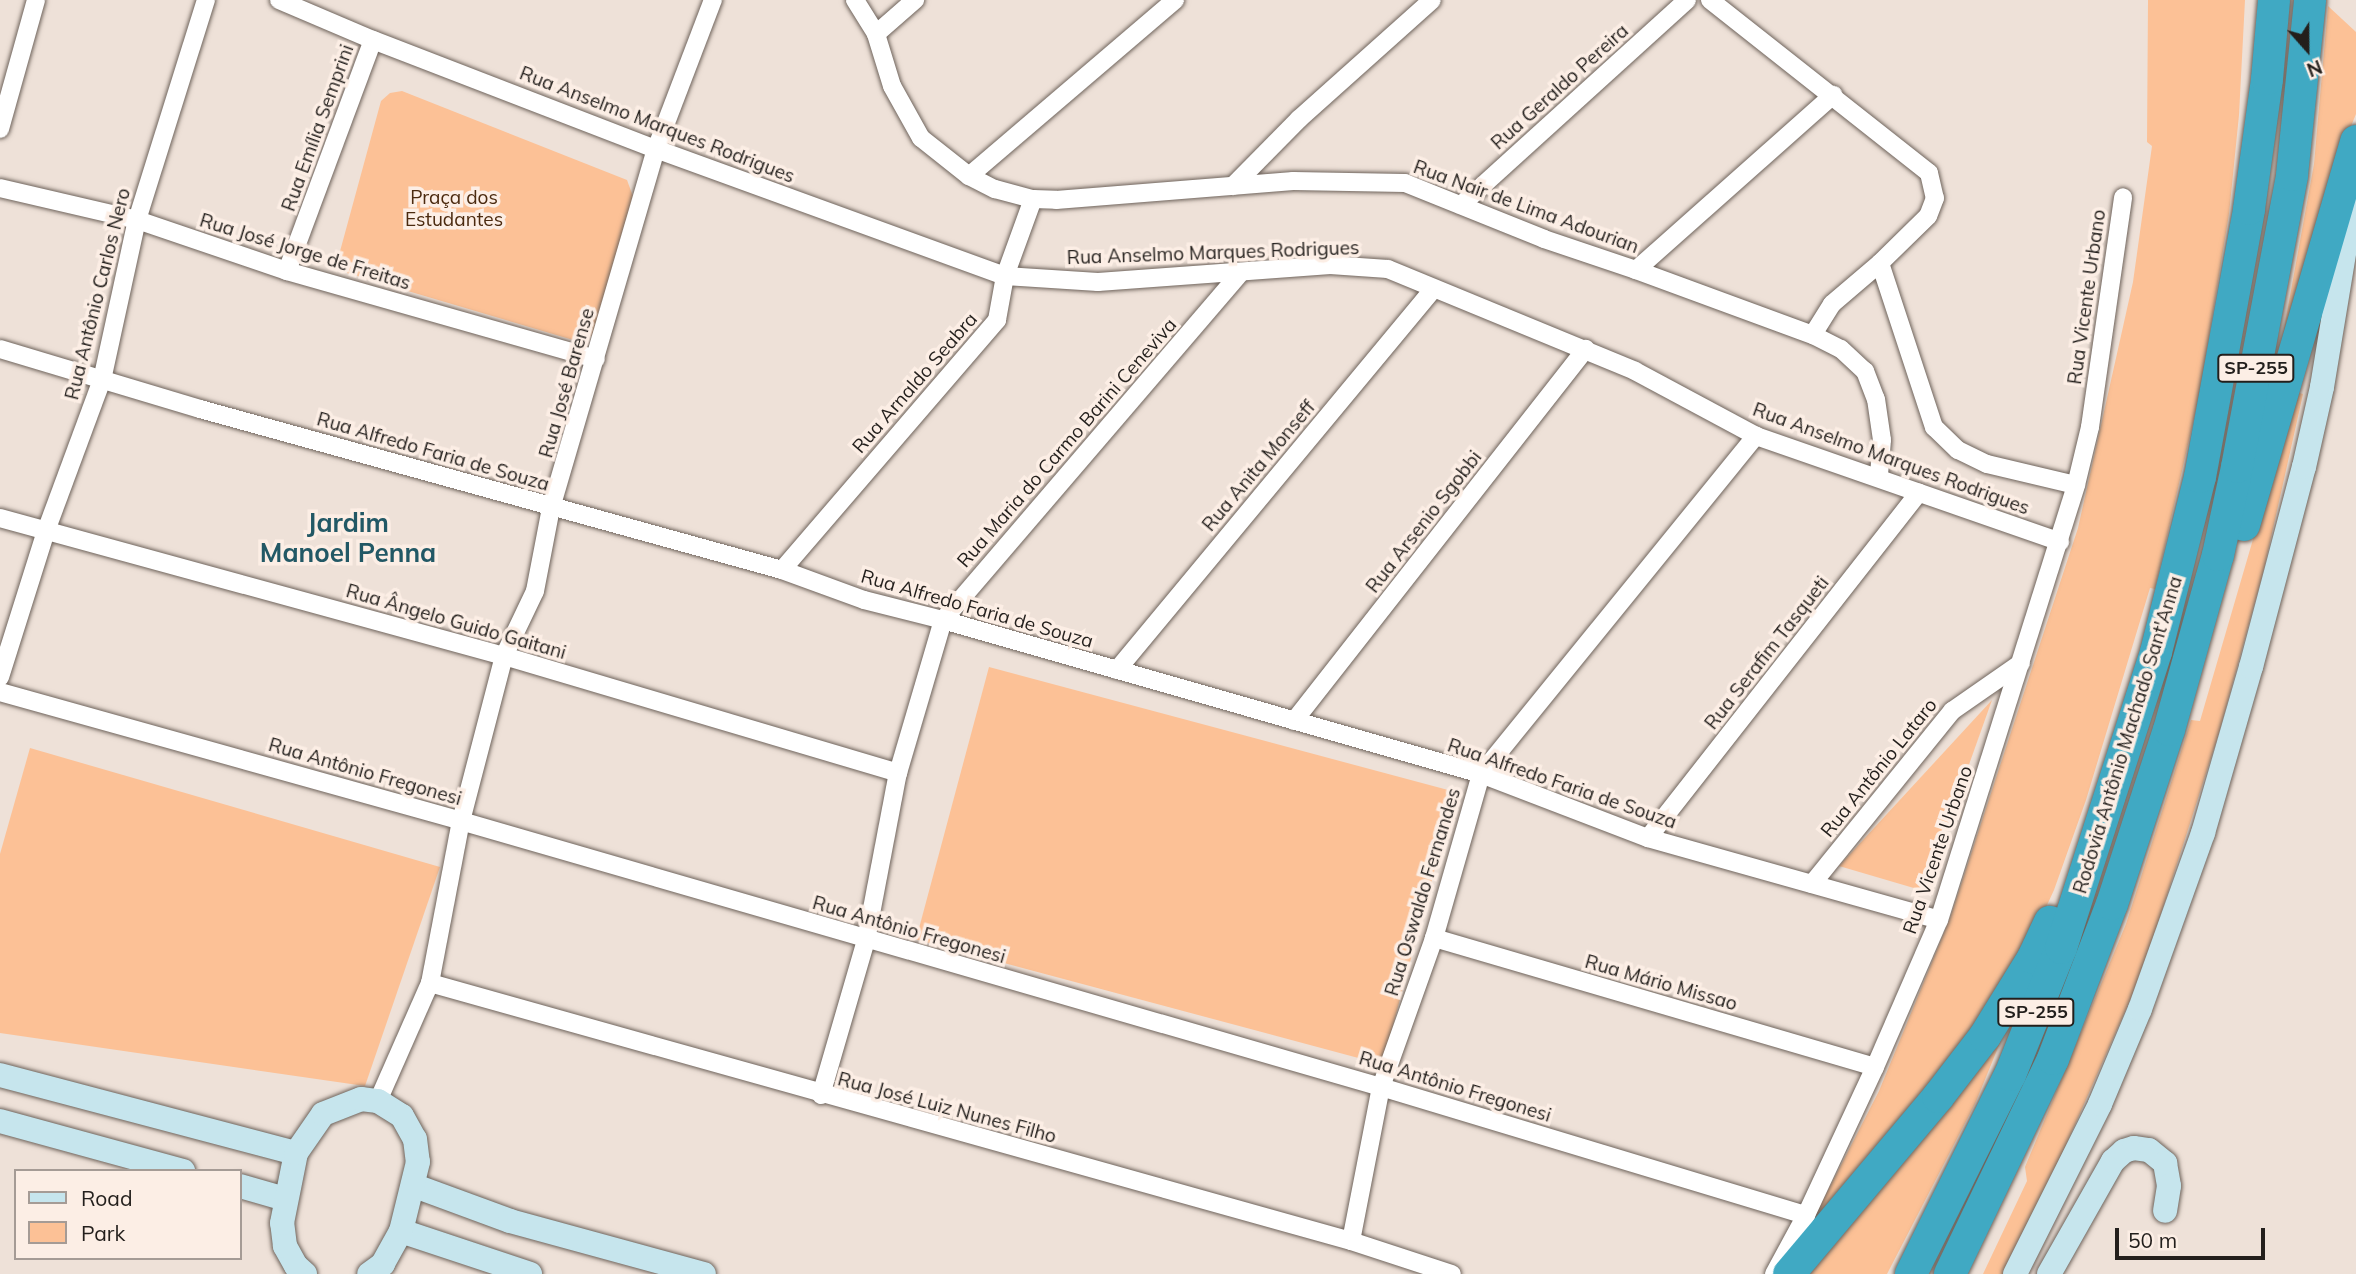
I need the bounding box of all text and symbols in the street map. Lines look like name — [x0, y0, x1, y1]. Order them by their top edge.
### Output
north arrow — [2272, 14, 2342, 84]
street label: Rua Geraldo Pereira — [1487, 19, 1633, 155]
street label: Rua Emília Semprini — [277, 42, 359, 214]
text: N — [2304, 55, 2326, 82]
street label: Rua Anselmo Marques Rodrigues — [516, 62, 798, 188]
street label: Rua Nair de Lima Adourian — [1410, 156, 1642, 258]
street label: Rua Antônio Carlos Nero — [61, 186, 135, 402]
park label: Praça dos Estudantes — [405, 187, 503, 231]
street label: Rua Vicente Urbano — [2063, 208, 2111, 386]
street label: Rua José Jorge de Freitas — [197, 209, 413, 295]
street label: Rua Anselmo Marques Rodrigues — [1066, 236, 1360, 270]
street label: Rua José Barense — [535, 306, 599, 460]
street label: Rua Arnaldo Seabra — [848, 308, 982, 458]
street label: Rua Maria do Carmo Barini Ceneviva — [952, 314, 1182, 572]
road number: SP-255 — [2216, 354, 2296, 382]
street label: Rua Anita Monseff — [1198, 396, 1320, 536]
street label: Rua Anselmo Marques Rodrigues — [1750, 398, 2032, 520]
street label: Rua Alfredo Faria de Souza — [314, 408, 552, 496]
street label: Rua Arsenio Sgobbi — [1361, 446, 1487, 598]
district label: Jardim Manoel Penna — [260, 507, 436, 568]
street label: Rua Alfredo Faria de Souza — [858, 565, 1096, 653]
street label: Rua Serafim Tasqueti — [1700, 572, 1834, 734]
street label: Rodovia Antônio Machado Sant'Anna — [2069, 574, 2187, 896]
street label: Rua Ângelo Guido Gaitani — [343, 580, 569, 664]
street label: Rua Antônio Lataro — [1816, 694, 1942, 842]
street label: Rua Antônio Fregonesi — [266, 734, 464, 810]
street label: Rua Alfredo Faria de Souza — [1445, 734, 1679, 834]
street label: Rua Vicente Urbano — [1899, 763, 1977, 937]
street label: Rua Oswaldo Fernandes — [1380, 785, 1466, 999]
street label: Rua Antônio Fregonesi — [810, 892, 1008, 968]
street label: Rua Mário Missao — [1582, 950, 1740, 1016]
road number: SP-255 — [1996, 998, 2076, 1027]
street label: Rua Antônio Fregonesi — [1356, 1047, 1554, 1127]
street label: Rua José Luiz Nunes Filho — [835, 1068, 1059, 1148]
legend — [14, 1169, 242, 1260]
text: Road — [81, 1185, 132, 1211]
scale bar — [2118, 1214, 2268, 1258]
text: Park — [81, 1220, 125, 1246]
text: 50 m — [2128, 1227, 2177, 1253]

